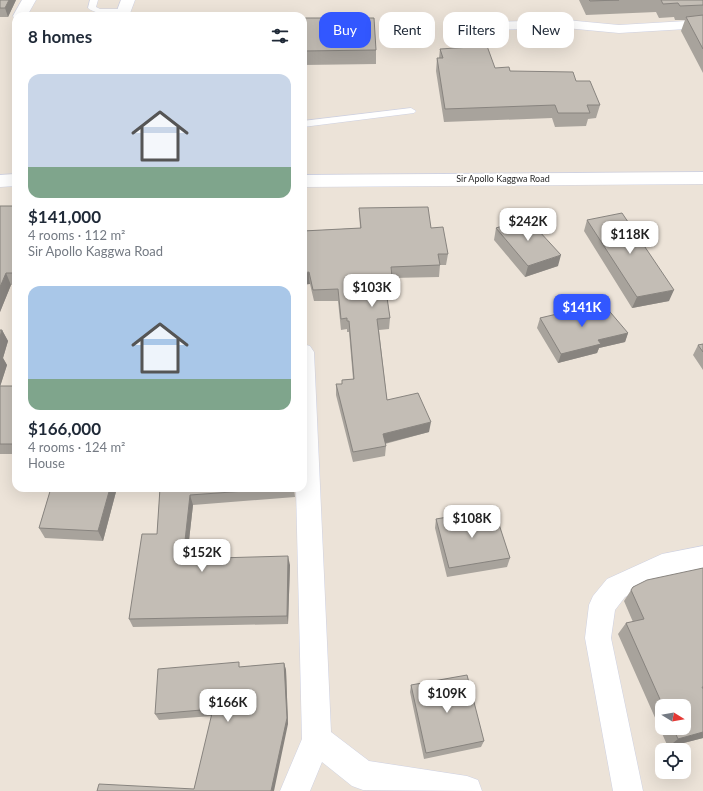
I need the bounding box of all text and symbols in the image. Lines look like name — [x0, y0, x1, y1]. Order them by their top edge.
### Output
chip: Buy — [319, 12, 371, 48]
chip: Rent — [379, 12, 435, 48]
chip: Filters — [443, 12, 509, 48]
chip: New — [517, 12, 574, 48]
icon: filters — [269, 25, 291, 47]
text: 8 homes — [28, 26, 92, 47]
icon: home — [124, 100, 196, 172]
street label: Sir Apollo Kaggwa Road — [456, 173, 550, 184]
text: $141,000 — [28, 206, 101, 227]
pin: $242K — [500, 208, 556, 242]
text: $242K — [508, 213, 548, 229]
pin: $118K — [602, 221, 658, 255]
text: $118K — [610, 226, 650, 242]
text: 4 rooms · 112 m² — [28, 227, 125, 243]
text: Sir Apollo Kaggwa Road — [28, 243, 163, 259]
pin: $103K — [344, 274, 400, 308]
text: $103K — [352, 279, 392, 295]
pin: $141K — [554, 294, 610, 328]
text: $141K — [562, 299, 602, 315]
icon: home — [124, 312, 196, 384]
text: $166,000 — [28, 418, 101, 439]
text: 4 rooms · 124 m² — [28, 439, 125, 455]
text: House — [28, 455, 65, 471]
pin: $108K — [444, 505, 500, 539]
text: $108K — [452, 510, 492, 526]
pin: $152K — [174, 539, 230, 573]
text: $152K — [182, 544, 222, 560]
pin: $109K — [419, 680, 475, 714]
text: $109K — [427, 685, 467, 701]
pin: $166K — [200, 689, 256, 723]
text: $166K — [208, 694, 248, 710]
north arrow — [655, 699, 691, 735]
map controls — [655, 699, 691, 779]
button: locate — [655, 743, 691, 779]

